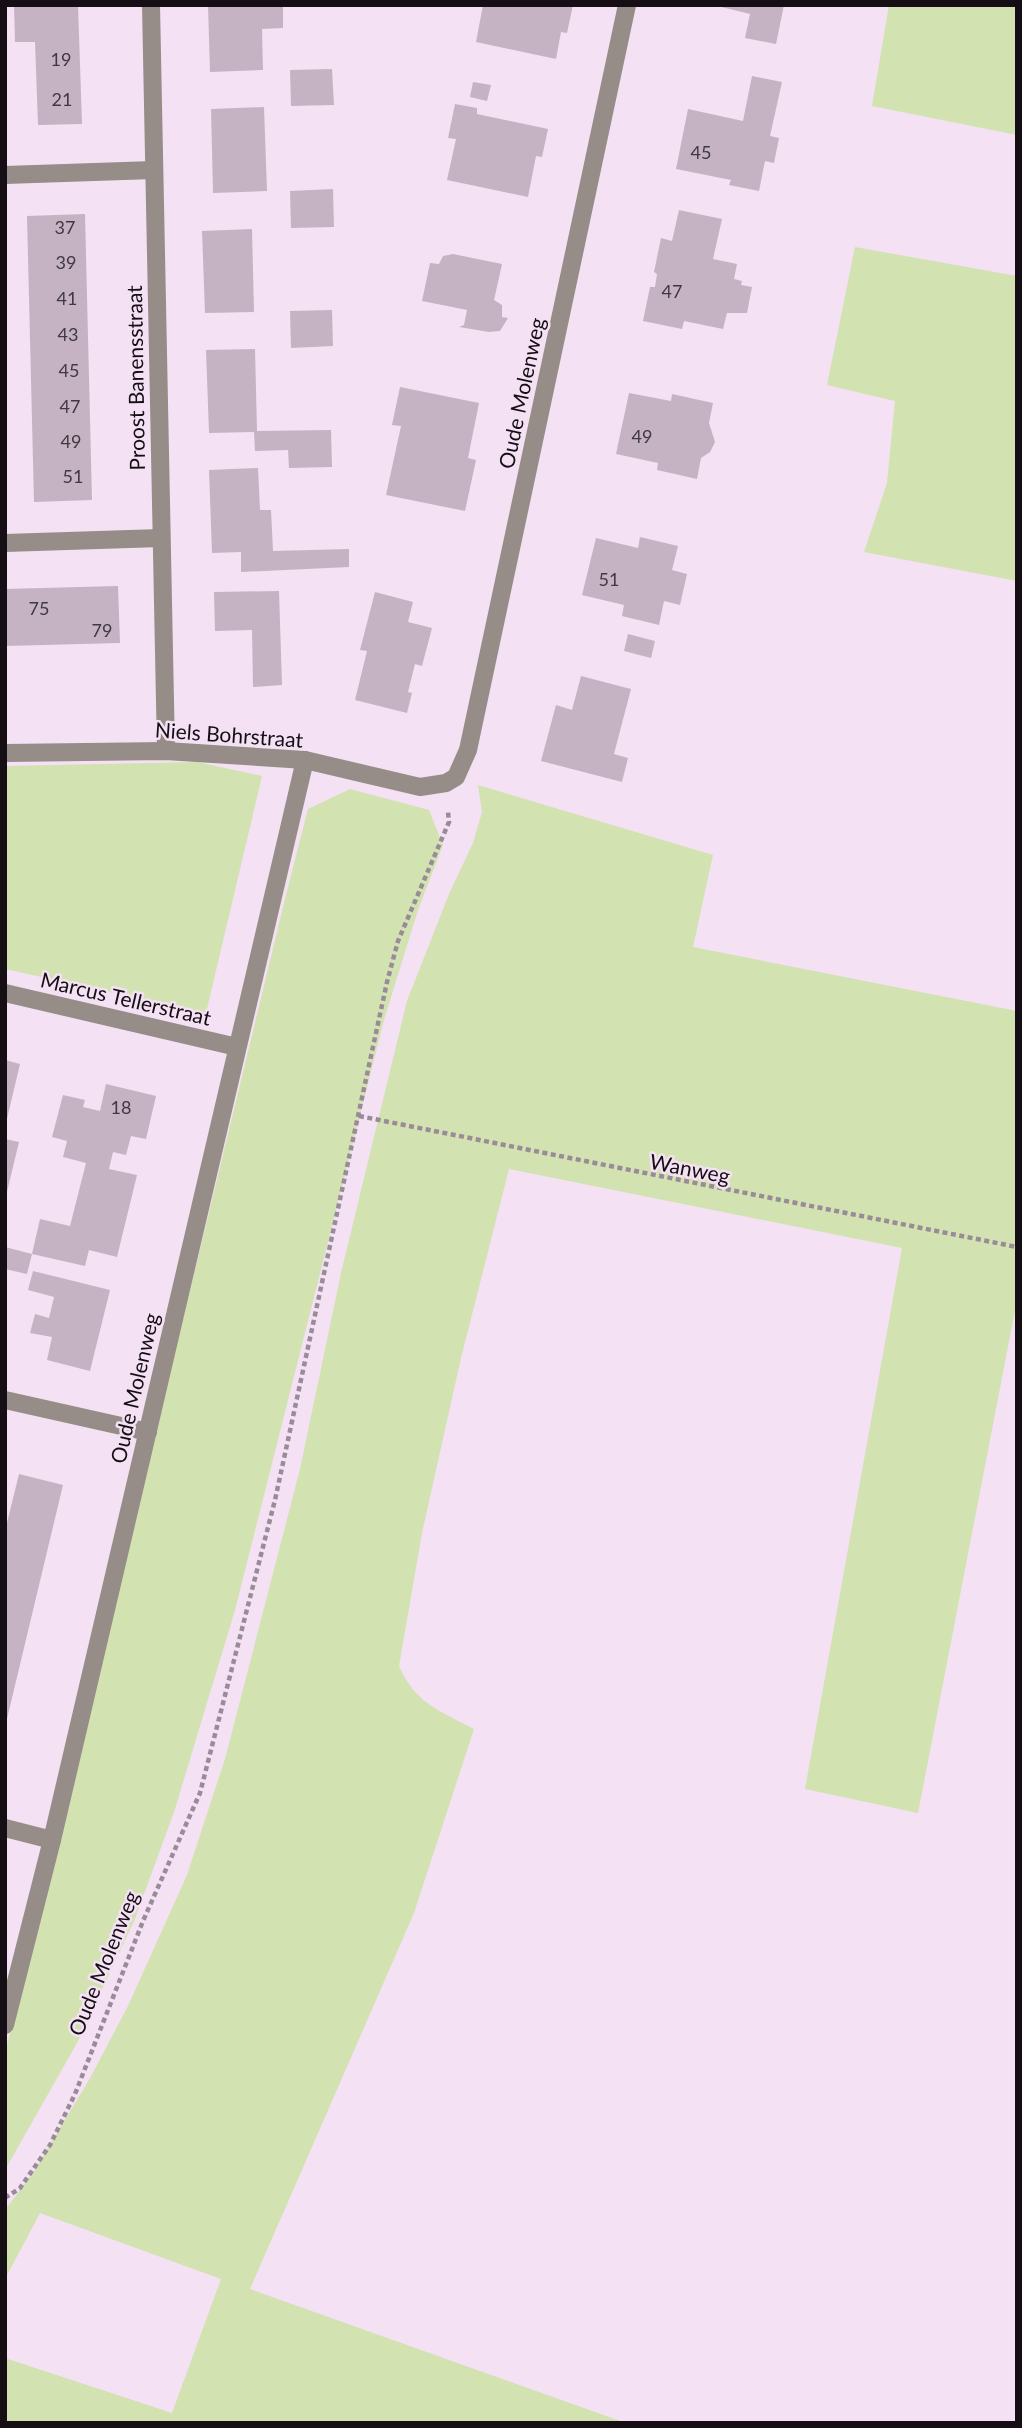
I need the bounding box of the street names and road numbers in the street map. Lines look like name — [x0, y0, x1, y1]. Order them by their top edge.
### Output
street label: Proost Banensstraat — [121, 285, 149, 471]
street label: Oude Molenweg — [493, 315, 549, 471]
street label: Niels Bohrstraat — [154, 716, 304, 752]
street label: Marcus Tellerstraat — [38, 966, 214, 1030]
street label: Wanweg — [648, 1148, 732, 1188]
street label: Oude Molenweg — [105, 1310, 163, 1466]
street label: Oude Molenweg — [63, 1887, 143, 2039]

